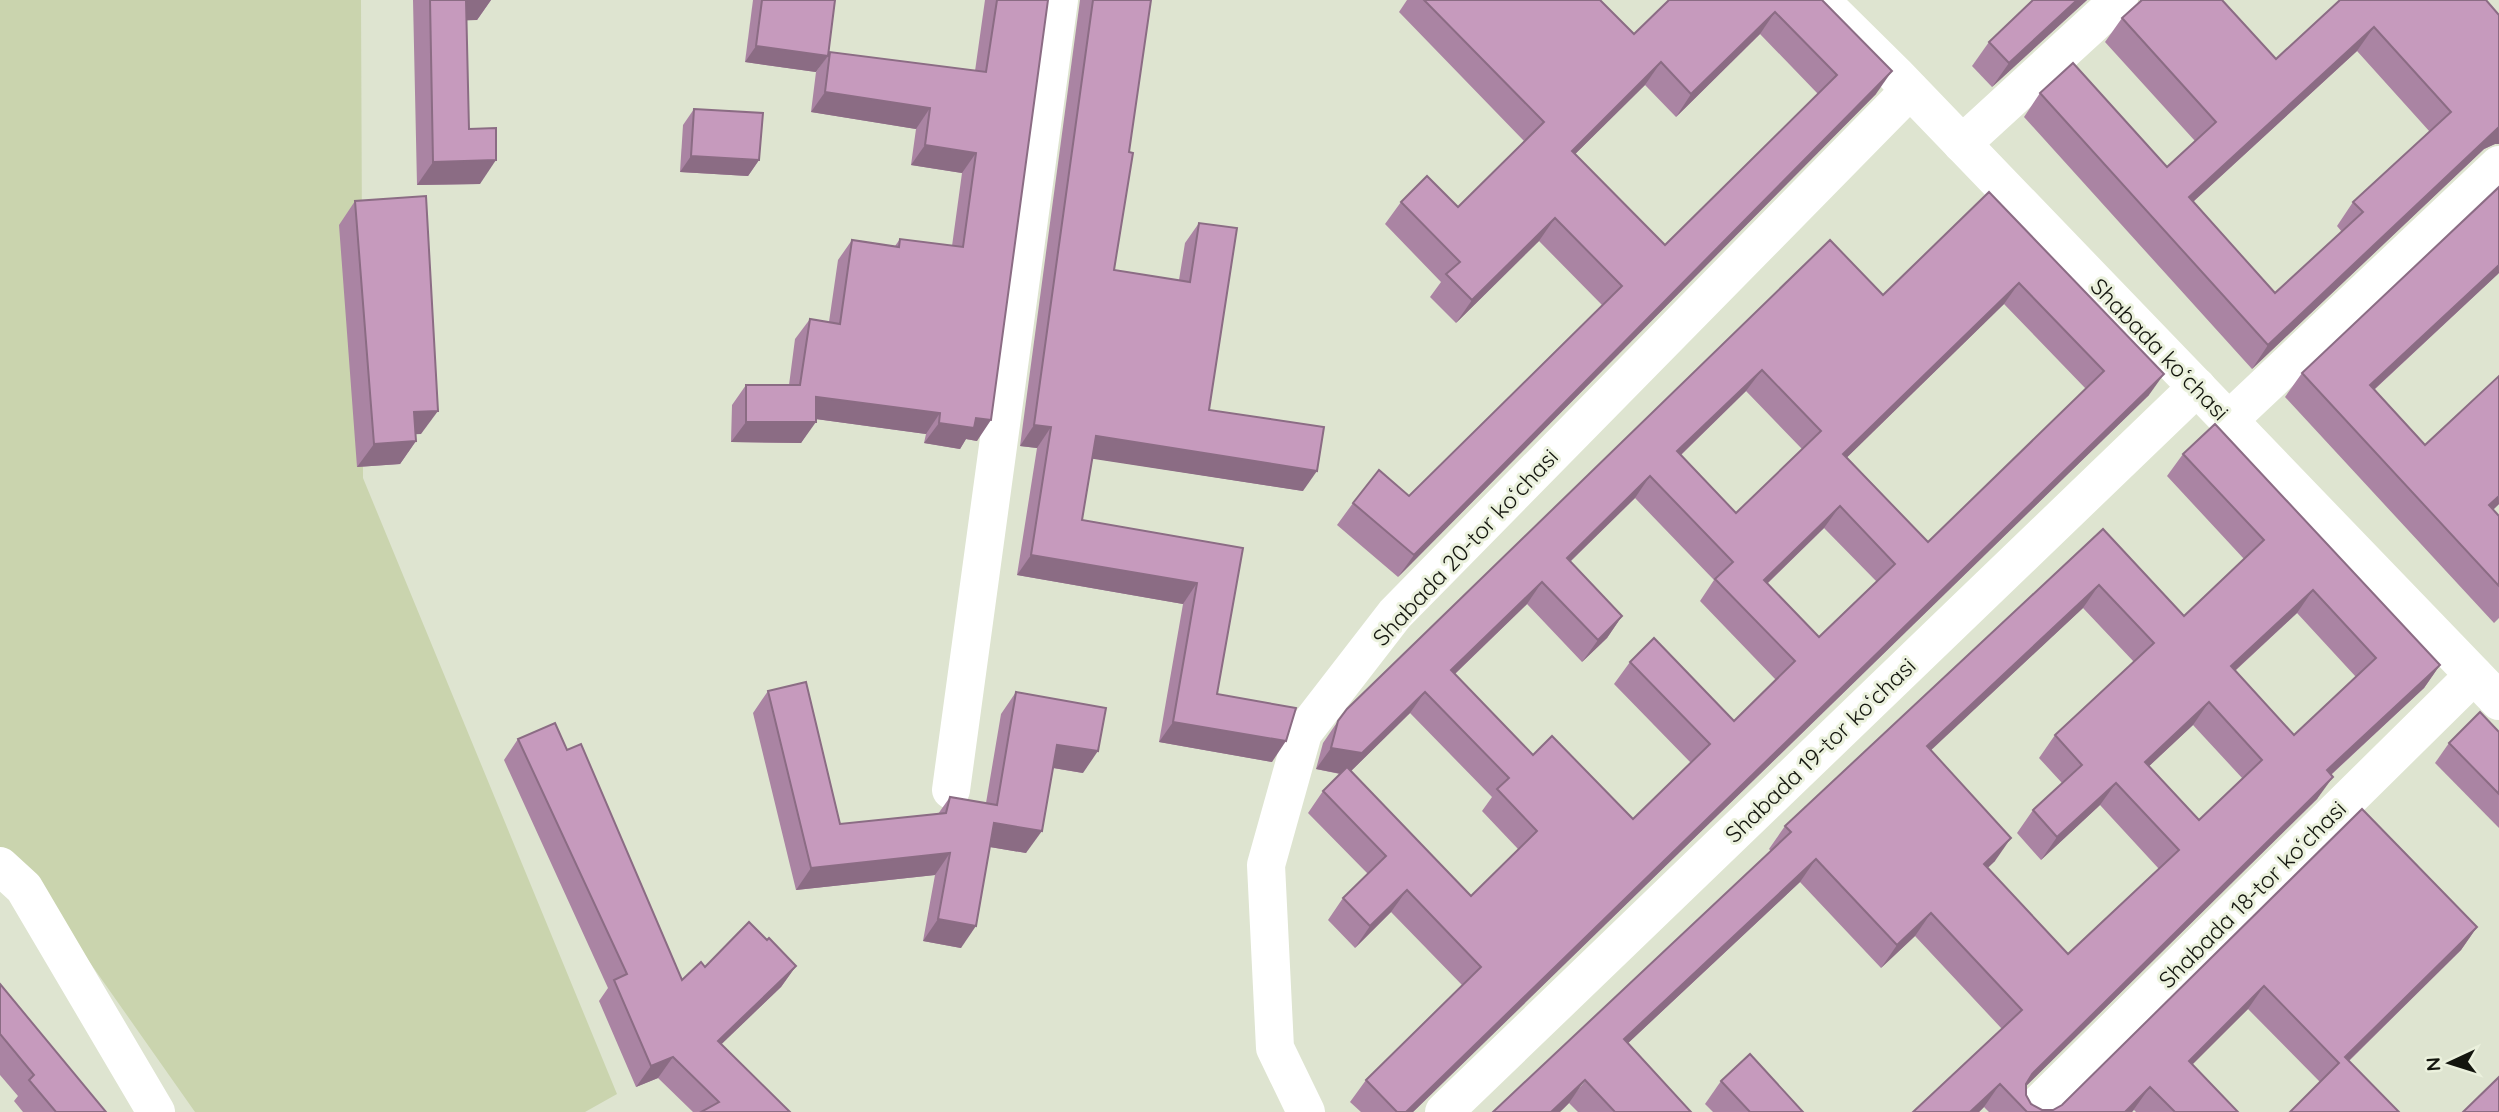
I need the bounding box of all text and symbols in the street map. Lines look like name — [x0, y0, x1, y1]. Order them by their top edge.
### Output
street label: Shabada koʻchasi — [2085, 272, 2235, 426]
street label: Shabada 20-tor koʻchasi — [1366, 442, 1564, 652]
street label: Shabada 19-tor koʻchasi — [1719, 651, 1921, 849]
street label: Shabada 18-tor koʻchasi — [2152, 794, 2352, 994]
north arrow — [2415, 1028, 2485, 1098]
text: N — [2421, 1056, 2445, 1072]

